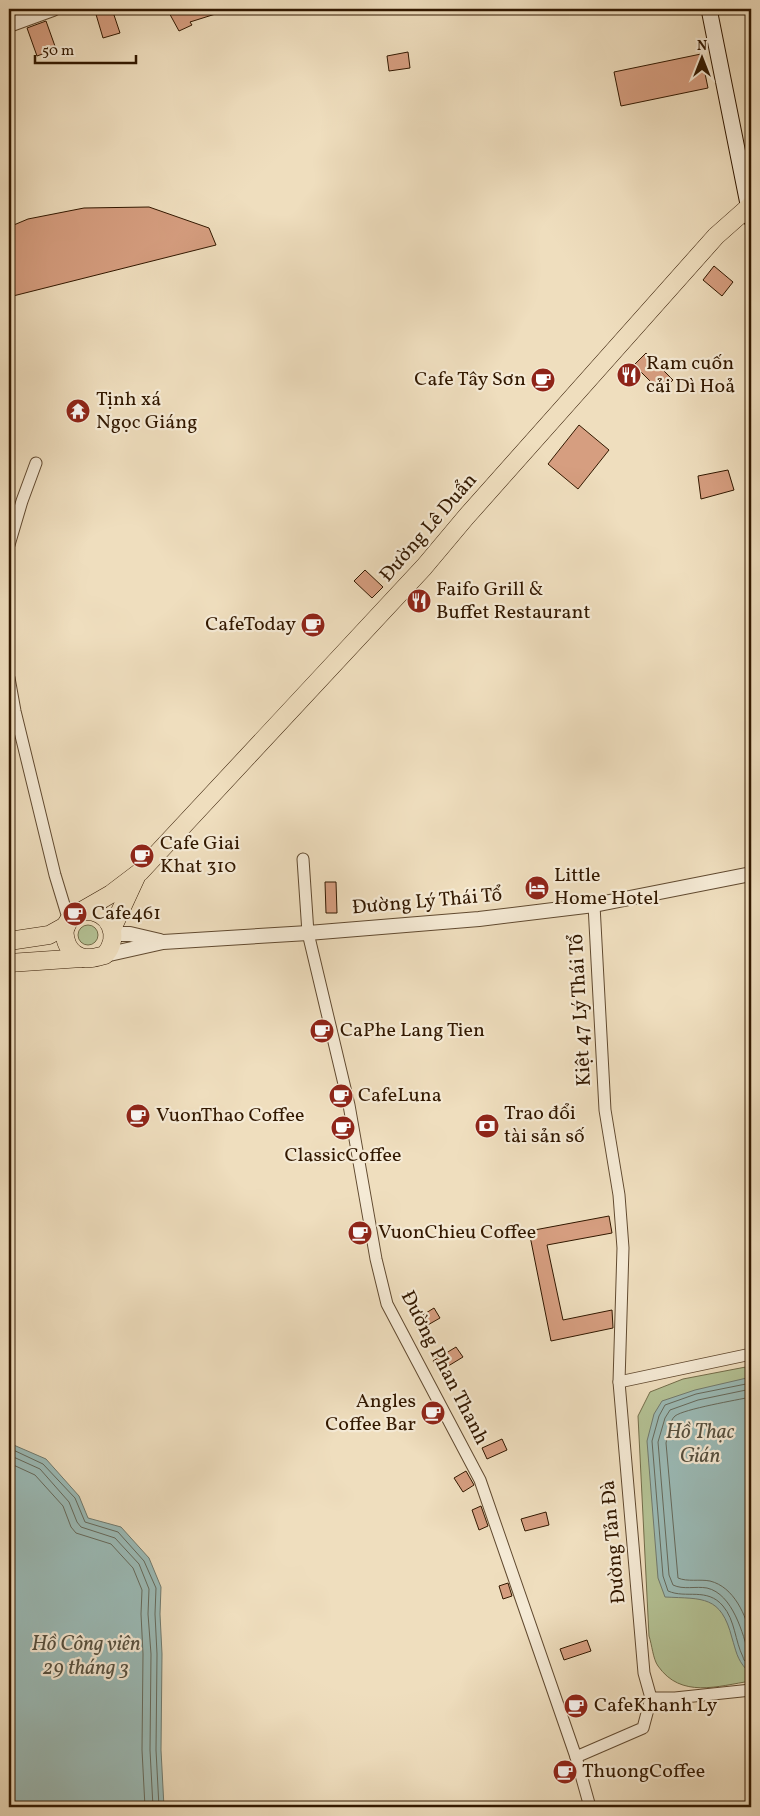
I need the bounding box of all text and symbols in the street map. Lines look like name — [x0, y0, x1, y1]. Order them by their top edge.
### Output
scale bar — [35, 32, 136, 64]
north arrow — [678, 32, 728, 82]
text: N — [697, 37, 707, 56]
text: 50 m — [42, 41, 74, 62]
place label: Ram cuốn cải Dì Hoả — [646, 350, 735, 401]
restaurant icon: Ram cuốn cải Dì Hoả — [616, 362, 642, 388]
place label: Cafe Tây Sơn — [414, 366, 526, 394]
cafe icon: Cafe Tây Sơn — [530, 367, 556, 393]
place label: Tịnh xá Ngọc Giáng — [96, 386, 197, 437]
temple icon: Tịnh xá Ngọc Giáng — [65, 398, 91, 424]
street label: Đường Lê Duẩn — [374, 467, 484, 589]
place label: Faifo Grill & Buffet Restaurant — [436, 576, 590, 627]
restaurant icon: Faifo Grill & Buffet Restaurant — [406, 588, 432, 614]
place label: CafeToday — [205, 611, 296, 639]
cafe icon: CafeToday — [300, 612, 326, 638]
place label: Cafe Giai Khat 310 — [160, 830, 240, 881]
cafe icon: Cafe Giai Khat 310 — [129, 843, 155, 869]
place label: Little Home Hotel — [554, 862, 659, 913]
hotel icon: Little Home Hotel — [524, 875, 550, 901]
street label: Đường Lý Thái Tổ — [351, 881, 503, 923]
place label: Cafe461 — [92, 900, 161, 928]
cafe icon: Cafe461 — [62, 901, 88, 927]
street label: Kiệt 47 Lý Thái Tổ — [563, 933, 599, 1087]
place label: CaPhe Lang Tien — [340, 1017, 485, 1045]
cafe icon: CaPhe Lang Tien — [309, 1018, 335, 1044]
place label: CafeLuna — [358, 1082, 442, 1110]
cafe icon: CafeLuna — [328, 1083, 354, 1109]
place label: Trao đổi tài sản số — [504, 1100, 585, 1151]
place label: VuonThao Coffee — [156, 1102, 304, 1130]
cafe icon: VuonThao Coffee — [125, 1103, 151, 1129]
bank icon: Trao đổi tài sản số — [474, 1113, 500, 1139]
cafe icon: ClassicCoffee — [330, 1115, 356, 1141]
place label: ClassicCoffee — [284, 1142, 402, 1170]
place label: VuonChieu Coffee — [378, 1219, 536, 1247]
cafe icon: VuonChieu Coffee — [347, 1220, 373, 1246]
street label: Đường Phan Thanh — [393, 1286, 495, 1450]
place label: Angles Coffee Bar — [325, 1388, 416, 1439]
cafe icon: Angles Coffee Bar — [420, 1400, 446, 1426]
water label: Hồ Thạc Gián — [666, 1418, 735, 1471]
street label: Đường Tản Đà — [595, 1479, 633, 1605]
water label: Hồ Công viên 29 tháng 3 — [31, 1630, 141, 1683]
place label: CafeKhanh Ly — [594, 1692, 717, 1720]
cafe icon: CafeKhanh Ly — [563, 1693, 589, 1719]
place label: ThuongCoffee — [582, 1758, 705, 1786]
cafe icon: ThuongCoffee — [552, 1759, 578, 1785]

